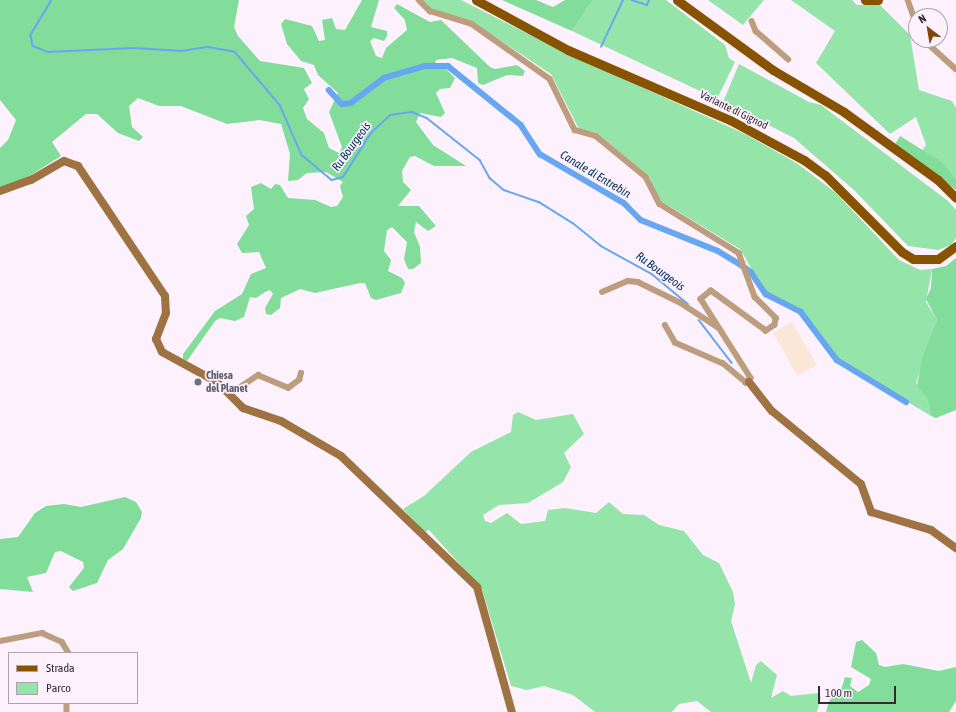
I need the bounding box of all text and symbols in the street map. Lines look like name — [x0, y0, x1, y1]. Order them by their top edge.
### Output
north arrow — [908, 8, 948, 48]
text: N — [916, 12, 928, 25]
street label: Variante di Gignod — [698, 88, 770, 132]
water label: Ru Bourgeois — [329, 120, 375, 174]
water label: Canale di Entrebin — [557, 148, 633, 202]
water label: Ru Bourgeois — [633, 249, 687, 295]
place label: Chiesa del Planet — [206, 369, 248, 395]
marker: Chiesa del Planet — [193, 377, 203, 387]
legend — [8, 652, 138, 704]
text: Strada — [46, 661, 75, 675]
scale bar — [820, 678, 898, 704]
text: Parco — [46, 681, 71, 695]
text: 100 m — [825, 686, 852, 700]

